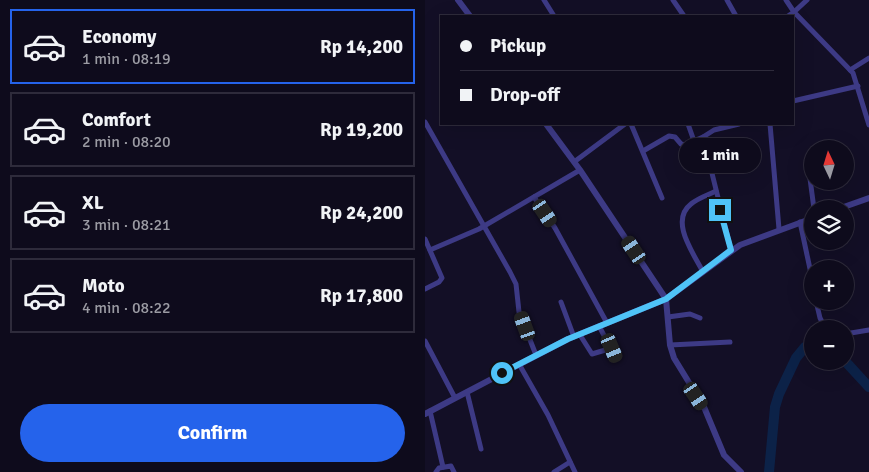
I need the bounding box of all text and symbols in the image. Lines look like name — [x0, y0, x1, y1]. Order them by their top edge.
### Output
icon: car — [22, 24, 67, 69]
text: Economy — [82, 25, 156, 49]
text: Pickup — [490, 34, 546, 58]
text: Rp 14,200 — [320, 35, 403, 59]
text: 1 min · 08:19 — [82, 49, 171, 69]
text: Drop-off — [490, 83, 560, 107]
icon: car — [22, 107, 67, 152]
text: Comfort — [82, 108, 151, 132]
text: Rp 19,200 — [320, 118, 403, 142]
text: 2 min · 08:20 — [82, 132, 171, 152]
callout: 1 min — [679, 138, 761, 172]
north arrow — [804, 140, 854, 190]
map controls — [804, 140, 854, 370]
text: 1 min — [701, 145, 739, 165]
icon: car — [22, 190, 67, 235]
text: XL — [82, 191, 104, 215]
car — [530, 196, 559, 230]
route end — [709, 199, 731, 221]
button: layers — [804, 200, 854, 250]
text: Rp 24,200 — [320, 201, 403, 225]
text: 3 min · 08:21 — [82, 215, 171, 235]
car — [619, 233, 648, 267]
button: + — [804, 260, 854, 310]
icon: car — [22, 273, 67, 318]
text: Moto — [82, 274, 125, 298]
text: Rp 17,800 — [320, 284, 403, 308]
text: 4 min · 08:22 — [82, 298, 171, 318]
car — [512, 309, 537, 343]
button: − — [804, 320, 854, 370]
car — [599, 331, 624, 365]
route start — [491, 362, 513, 384]
car — [681, 379, 710, 413]
button: Confirm — [20, 404, 405, 462]

